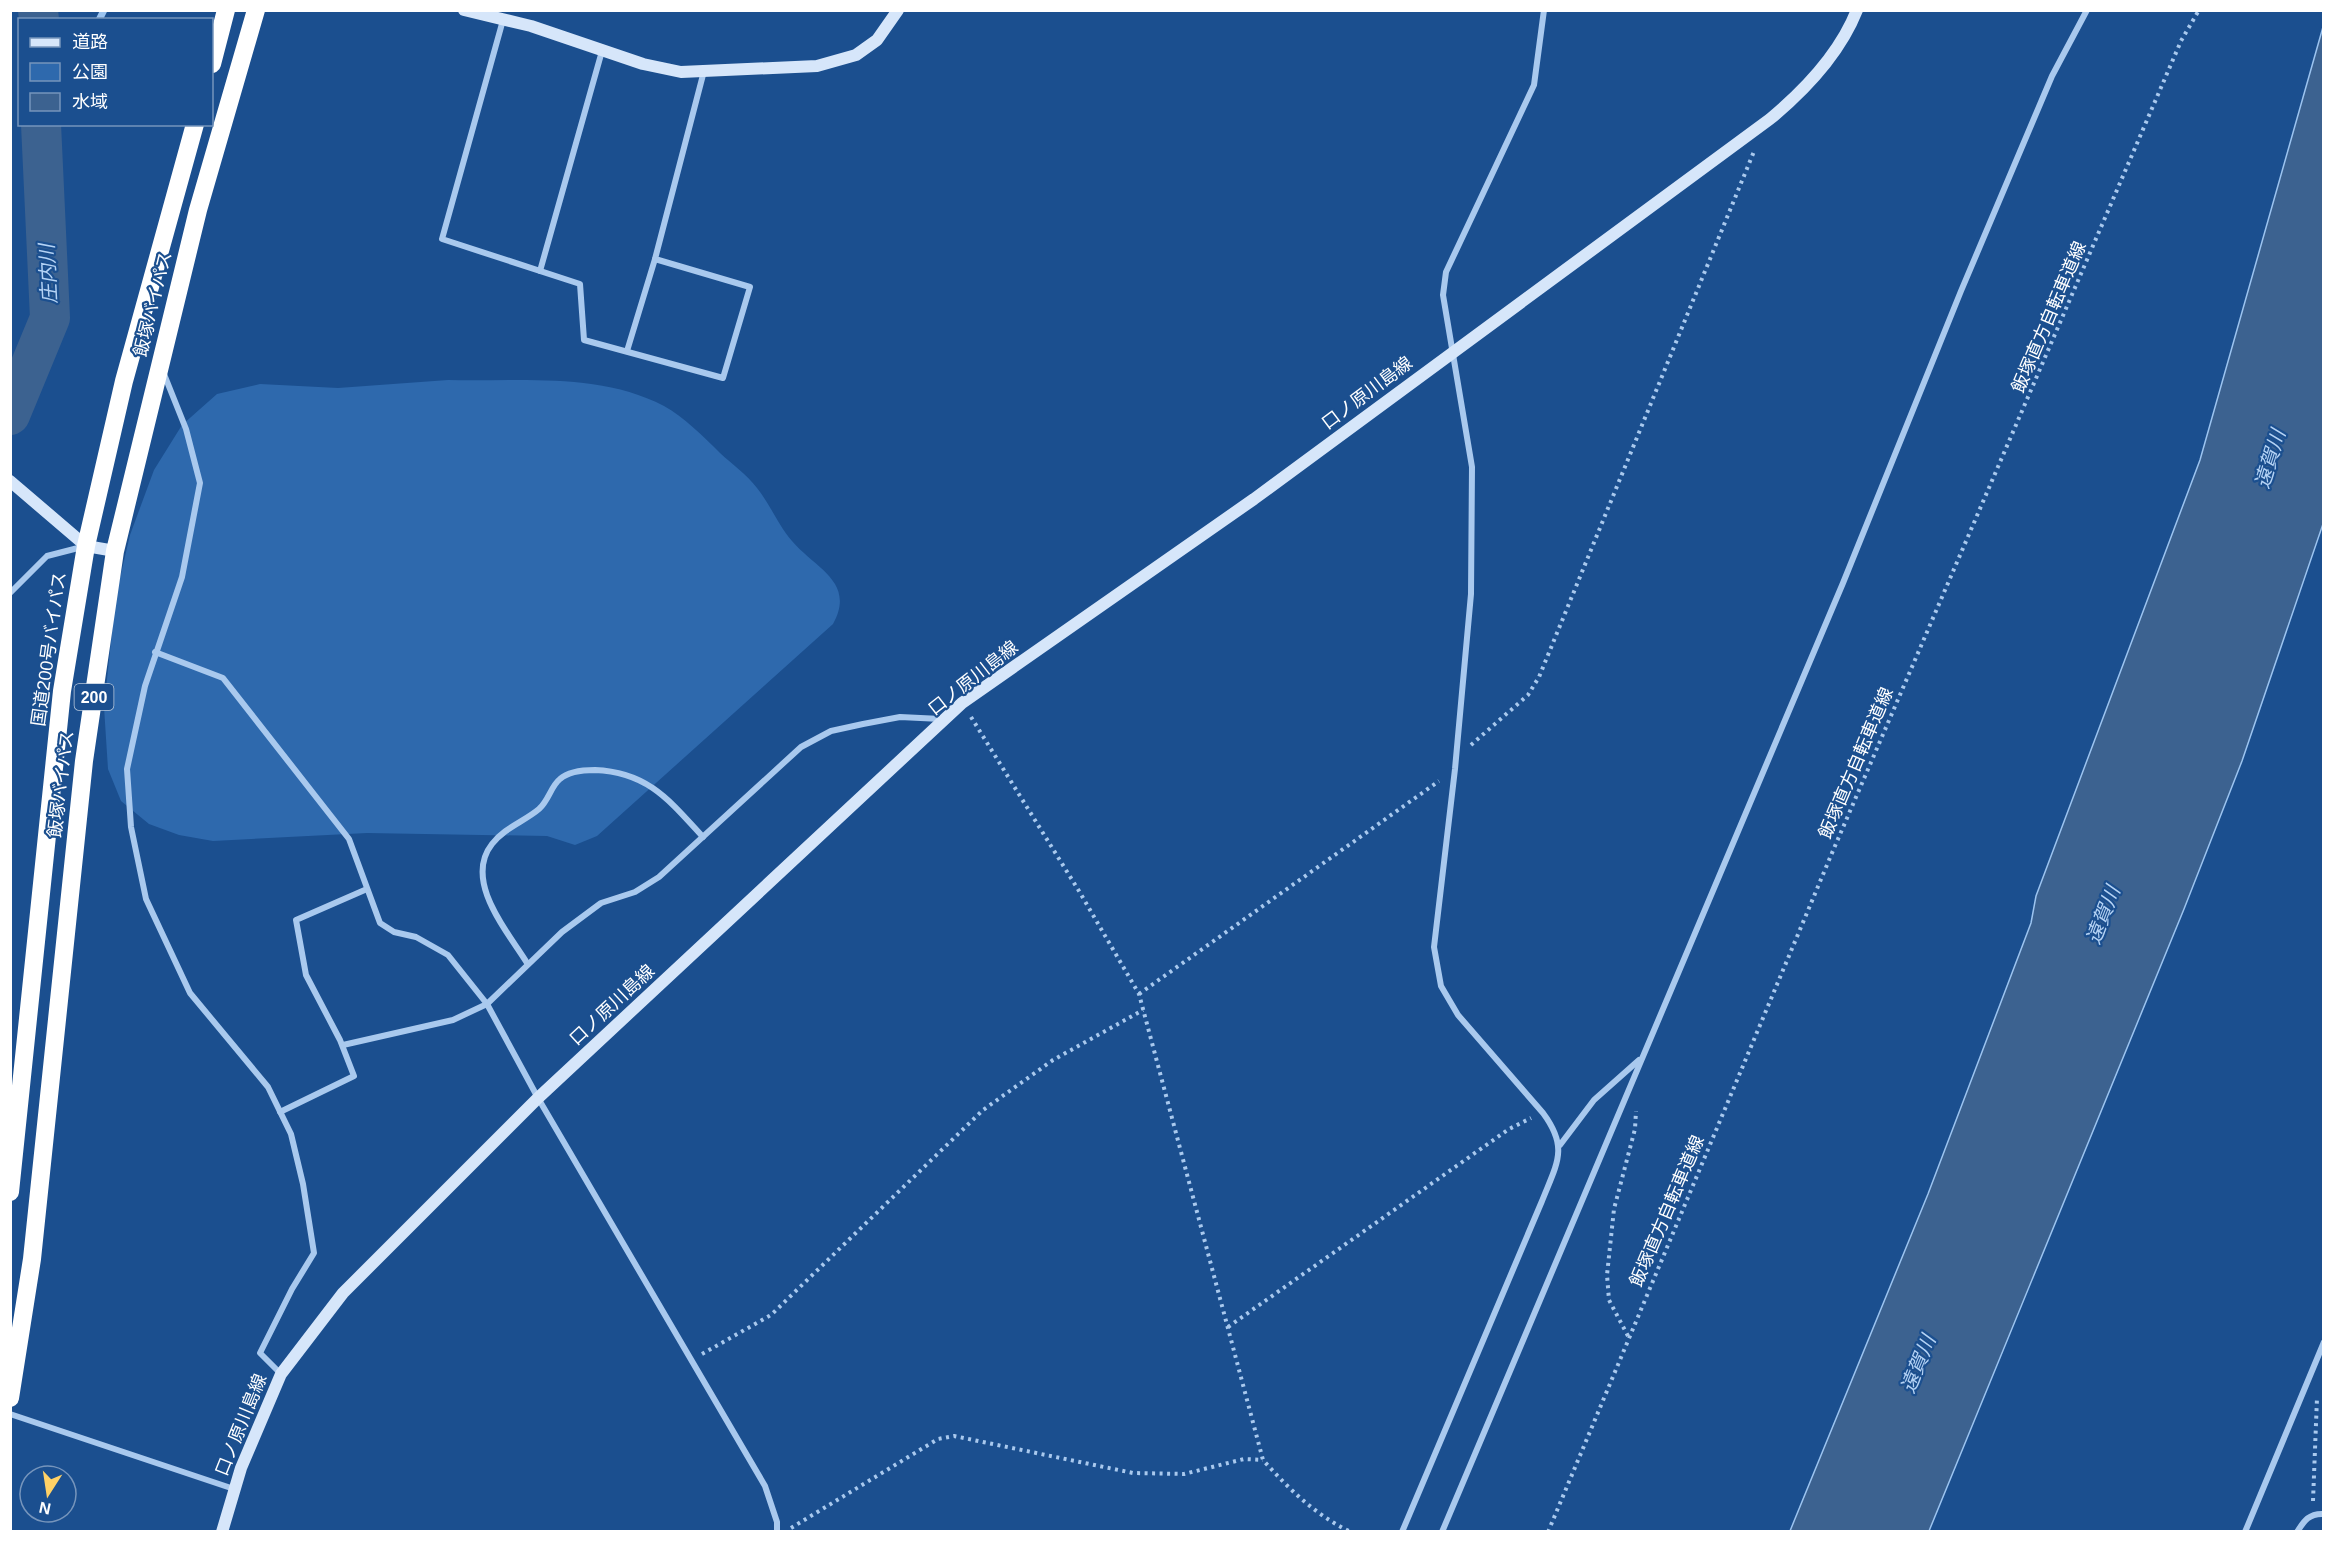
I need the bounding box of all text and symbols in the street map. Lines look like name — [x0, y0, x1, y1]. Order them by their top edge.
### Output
legend — [18, 18, 213, 126]
text: 道路 — [72, 32, 108, 52]
text: 公園 — [72, 62, 108, 82]
text: 水域 — [72, 92, 108, 112]
street label: 飯塚直方自転車道線 — [2008, 239, 2090, 395]
water label: 庄内川 — [35, 241, 61, 305]
street label: 飯塚バイパス — [130, 249, 176, 359]
street label: 口ノ原川島線 — [1318, 353, 1416, 433]
water label: 遠賀川 — [2251, 425, 2290, 491]
street label: 国道200号バイパス — [28, 571, 70, 727]
street label: 口ノ原川島線 — [924, 637, 1022, 719]
road number: 200 — [74, 684, 113, 710]
street label: 飯塚直方自転車道線 — [1815, 685, 1897, 841]
street label: 飯塚バイパス — [45, 729, 77, 839]
water label: 遠賀川 — [2082, 881, 2125, 947]
street label: 口ノ原川島線 — [566, 961, 658, 1049]
street label: 飯塚直方自転車道線 — [1626, 1133, 1708, 1289]
water label: 遠賀川 — [1897, 1330, 1940, 1396]
street label: 口ノ原川島線 — [211, 1371, 271, 1479]
north arrow — [18, 1464, 78, 1524]
text: N — [38, 1499, 52, 1518]

